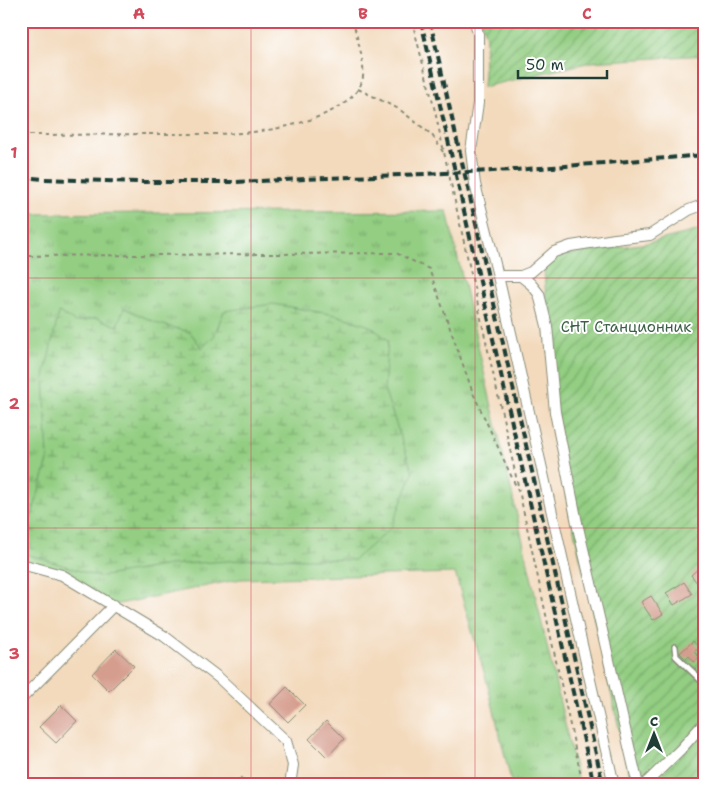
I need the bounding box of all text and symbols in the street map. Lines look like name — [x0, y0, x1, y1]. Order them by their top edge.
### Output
text: A — [133, 3, 145, 24]
text: B — [358, 3, 368, 24]
text: C — [582, 3, 592, 24]
scale bar — [518, 48, 607, 80]
text: 50 m — [526, 55, 564, 75]
text: 1 — [10, 142, 18, 163]
park label: СНТ Станционник — [561, 317, 691, 337]
text: 2 — [8, 393, 20, 414]
text: 3 — [8, 643, 20, 664]
north arrow — [628, 708, 678, 758]
text: С — [650, 712, 658, 730]

